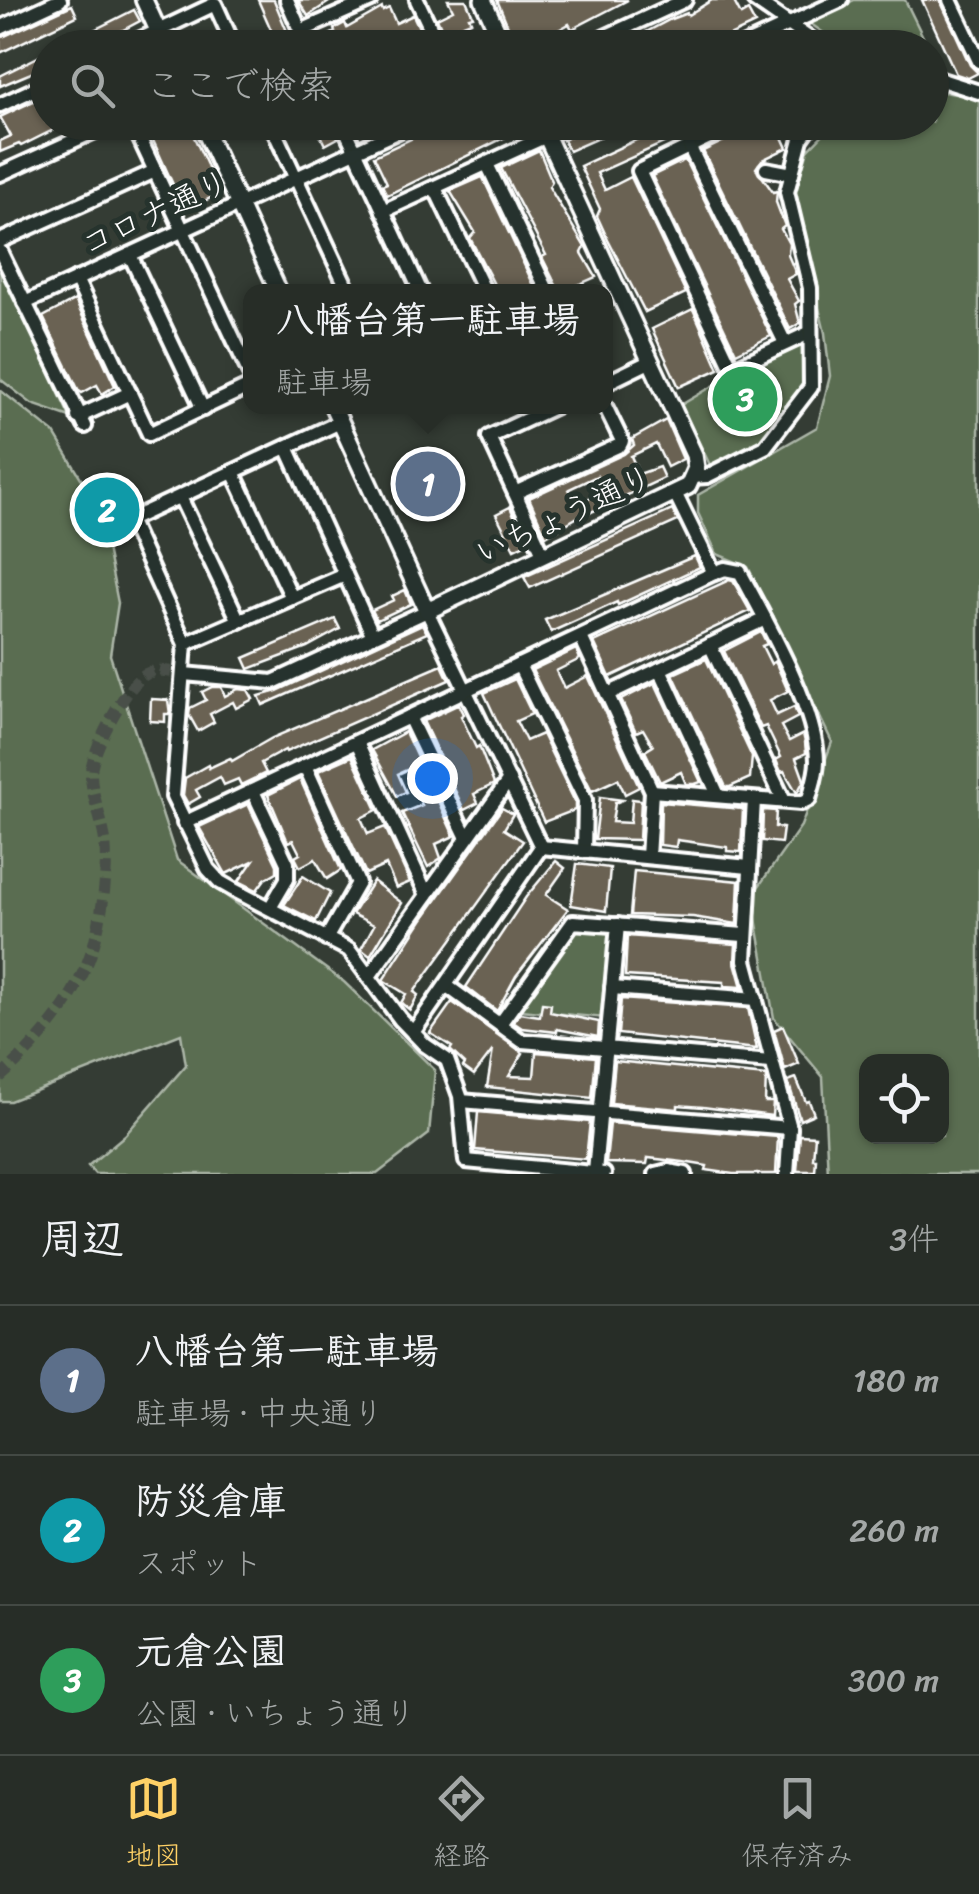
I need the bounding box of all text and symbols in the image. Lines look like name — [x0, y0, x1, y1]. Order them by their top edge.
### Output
search box — [30, 30, 949, 140]
text: ここで検索 — [145, 52, 335, 119]
icon: search — [65, 58, 120, 113]
street label: コロナ通り — [70, 153, 240, 273]
popup — [243, 284, 613, 414]
text: 八幡台第一駐車場 — [276, 287, 580, 354]
text: 駐車場 — [276, 354, 372, 411]
pin: 3 — [712, 362, 778, 436]
pin: 1 — [396, 446, 460, 522]
street label: いちょう通り — [465, 449, 663, 581]
pin: 2 — [74, 472, 140, 548]
your location — [407, 753, 458, 804]
map controls — [859, 1054, 949, 1144]
button: locate — [859, 1054, 949, 1144]
text: 周辺 — [40, 1202, 124, 1276]
text: 3件 — [889, 1211, 939, 1268]
text: 八幡台第一駐車場 — [135, 1318, 439, 1385]
text: 1 — [66, 1352, 79, 1409]
text: 180 m — [853, 1352, 939, 1409]
text: 駐車場 · 中央通り — [135, 1385, 384, 1442]
text: 防災倉庫 — [135, 1468, 287, 1535]
text: 2 — [63, 1502, 82, 1559]
text: 260 m — [849, 1502, 939, 1559]
text: スポット — [135, 1535, 263, 1592]
text: 元倉公園 — [135, 1618, 287, 1685]
text: 3 — [64, 1652, 81, 1709]
text: 300 m — [848, 1652, 939, 1709]
text: 公園 · いちょう通り — [135, 1685, 416, 1742]
tab: 地図 — [126, 1771, 182, 1880]
tab: 経路 — [433, 1771, 489, 1880]
tab: 保存済み — [741, 1771, 853, 1880]

